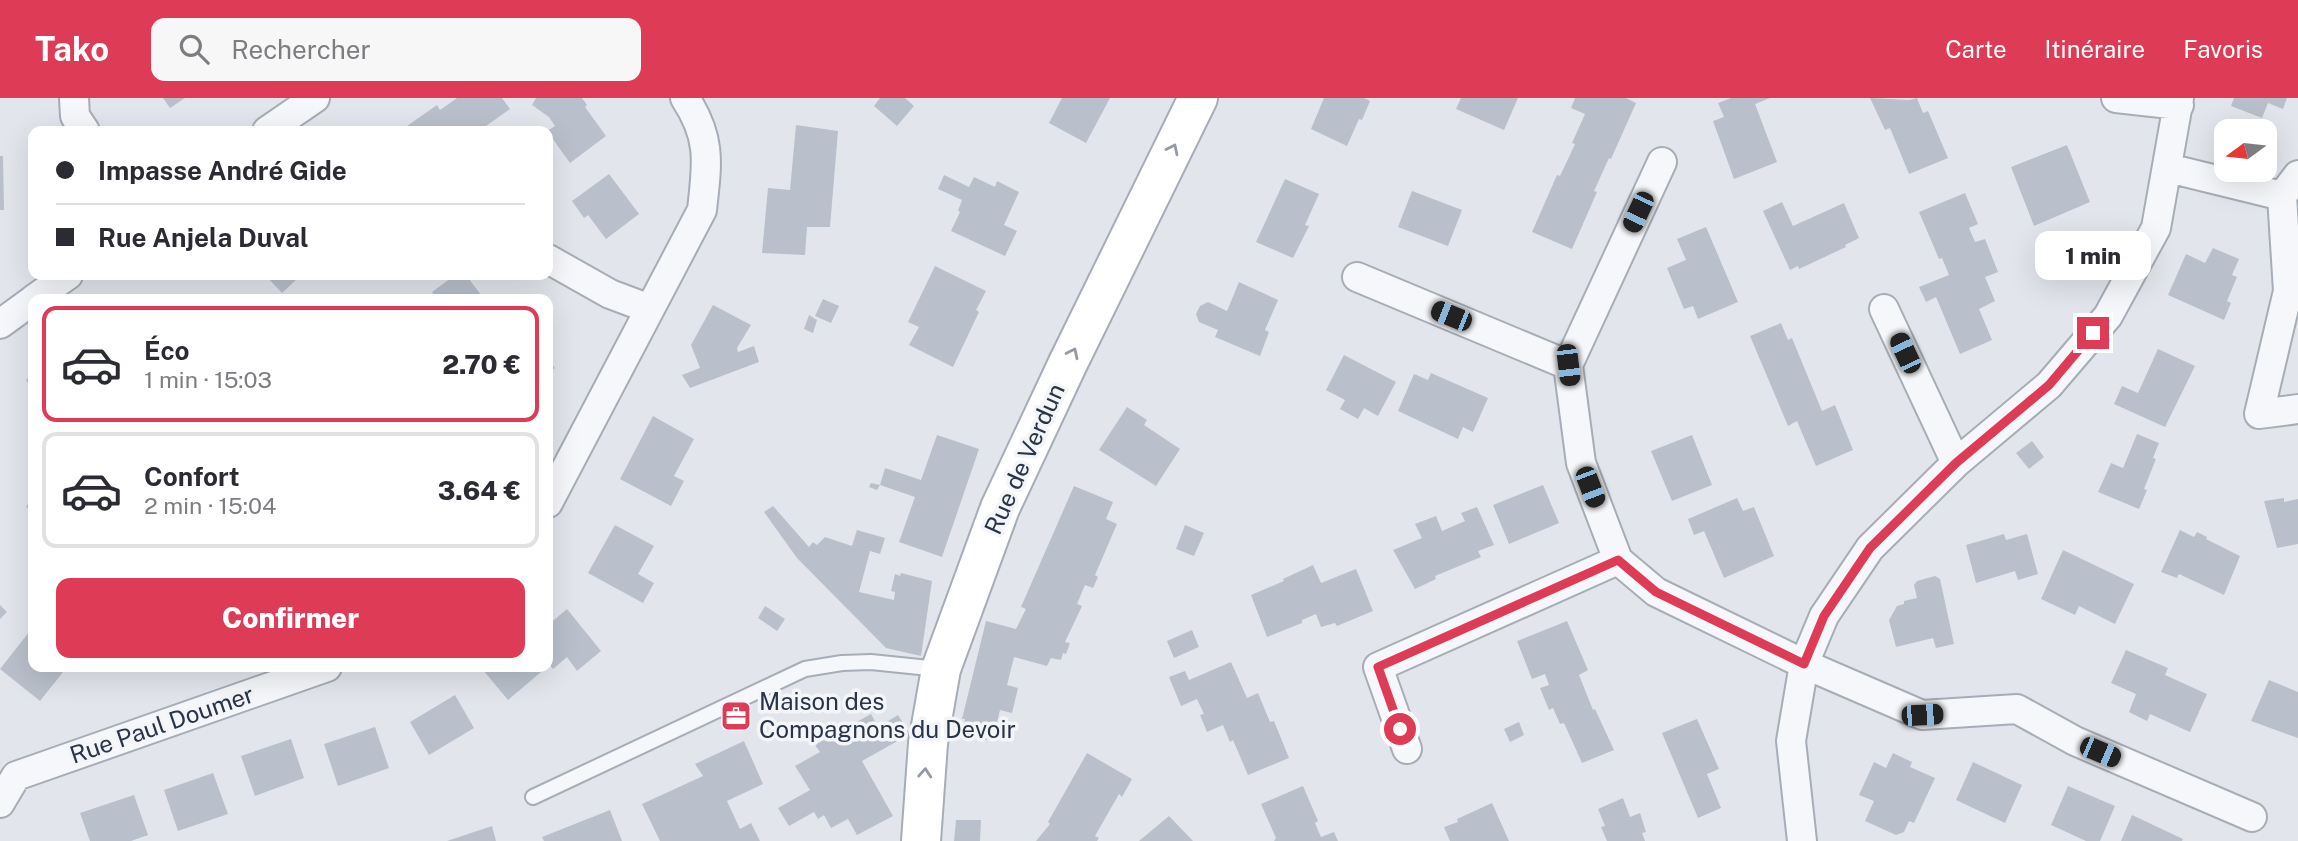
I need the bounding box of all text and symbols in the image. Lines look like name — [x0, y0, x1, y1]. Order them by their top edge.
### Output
search box — [151, 18, 641, 81]
text: Tako — [35, 30, 109, 68]
icon: search — [175, 30, 213, 68]
text: Rechercher — [231, 34, 371, 65]
text: Carte — [1945, 35, 2007, 63]
text: Itinéraire — [2045, 35, 2145, 63]
text: Favoris — [2183, 35, 2263, 63]
north arrow — [2214, 119, 2277, 182]
map controls — [2214, 119, 2277, 182]
one-way arrow — [1165, 144, 1179, 156]
text: Impasse André Gide — [98, 155, 347, 186]
car — [1620, 189, 1657, 235]
text: Rue Anjela Duval — [98, 222, 309, 253]
callout: 1 min — [2035, 232, 2151, 280]
text: 1 min — [2065, 242, 2121, 269]
car — [1428, 298, 1475, 334]
route end — [2077, 317, 2109, 349]
car — [1887, 330, 1924, 376]
icon: car — [60, 333, 123, 396]
text: Éco — [144, 335, 190, 366]
car — [1556, 343, 1581, 387]
one-way arrow — [1065, 348, 1079, 360]
text: 2.70 € — [442, 349, 521, 380]
text: 1 min · 15:03 — [144, 366, 272, 393]
street label: Rue de Verdun — [978, 379, 1070, 538]
icon: car — [60, 459, 123, 522]
text: Confort — [144, 461, 240, 492]
car — [1573, 464, 1608, 510]
text: 3.64 € — [438, 475, 521, 506]
text: 2 min · 15:04 — [144, 492, 276, 519]
button: Confirmer — [56, 578, 525, 658]
street label: Rue Paul Doumer — [66, 679, 257, 769]
place label: Maison des Compagnons du Devoir — [759, 687, 1016, 743]
office icon: Maison des Compagnons du Devoir — [719, 699, 753, 733]
car — [1901, 703, 1944, 727]
route start — [1384, 713, 1416, 745]
car — [2077, 734, 2124, 770]
one-way arrow — [918, 767, 933, 778]

